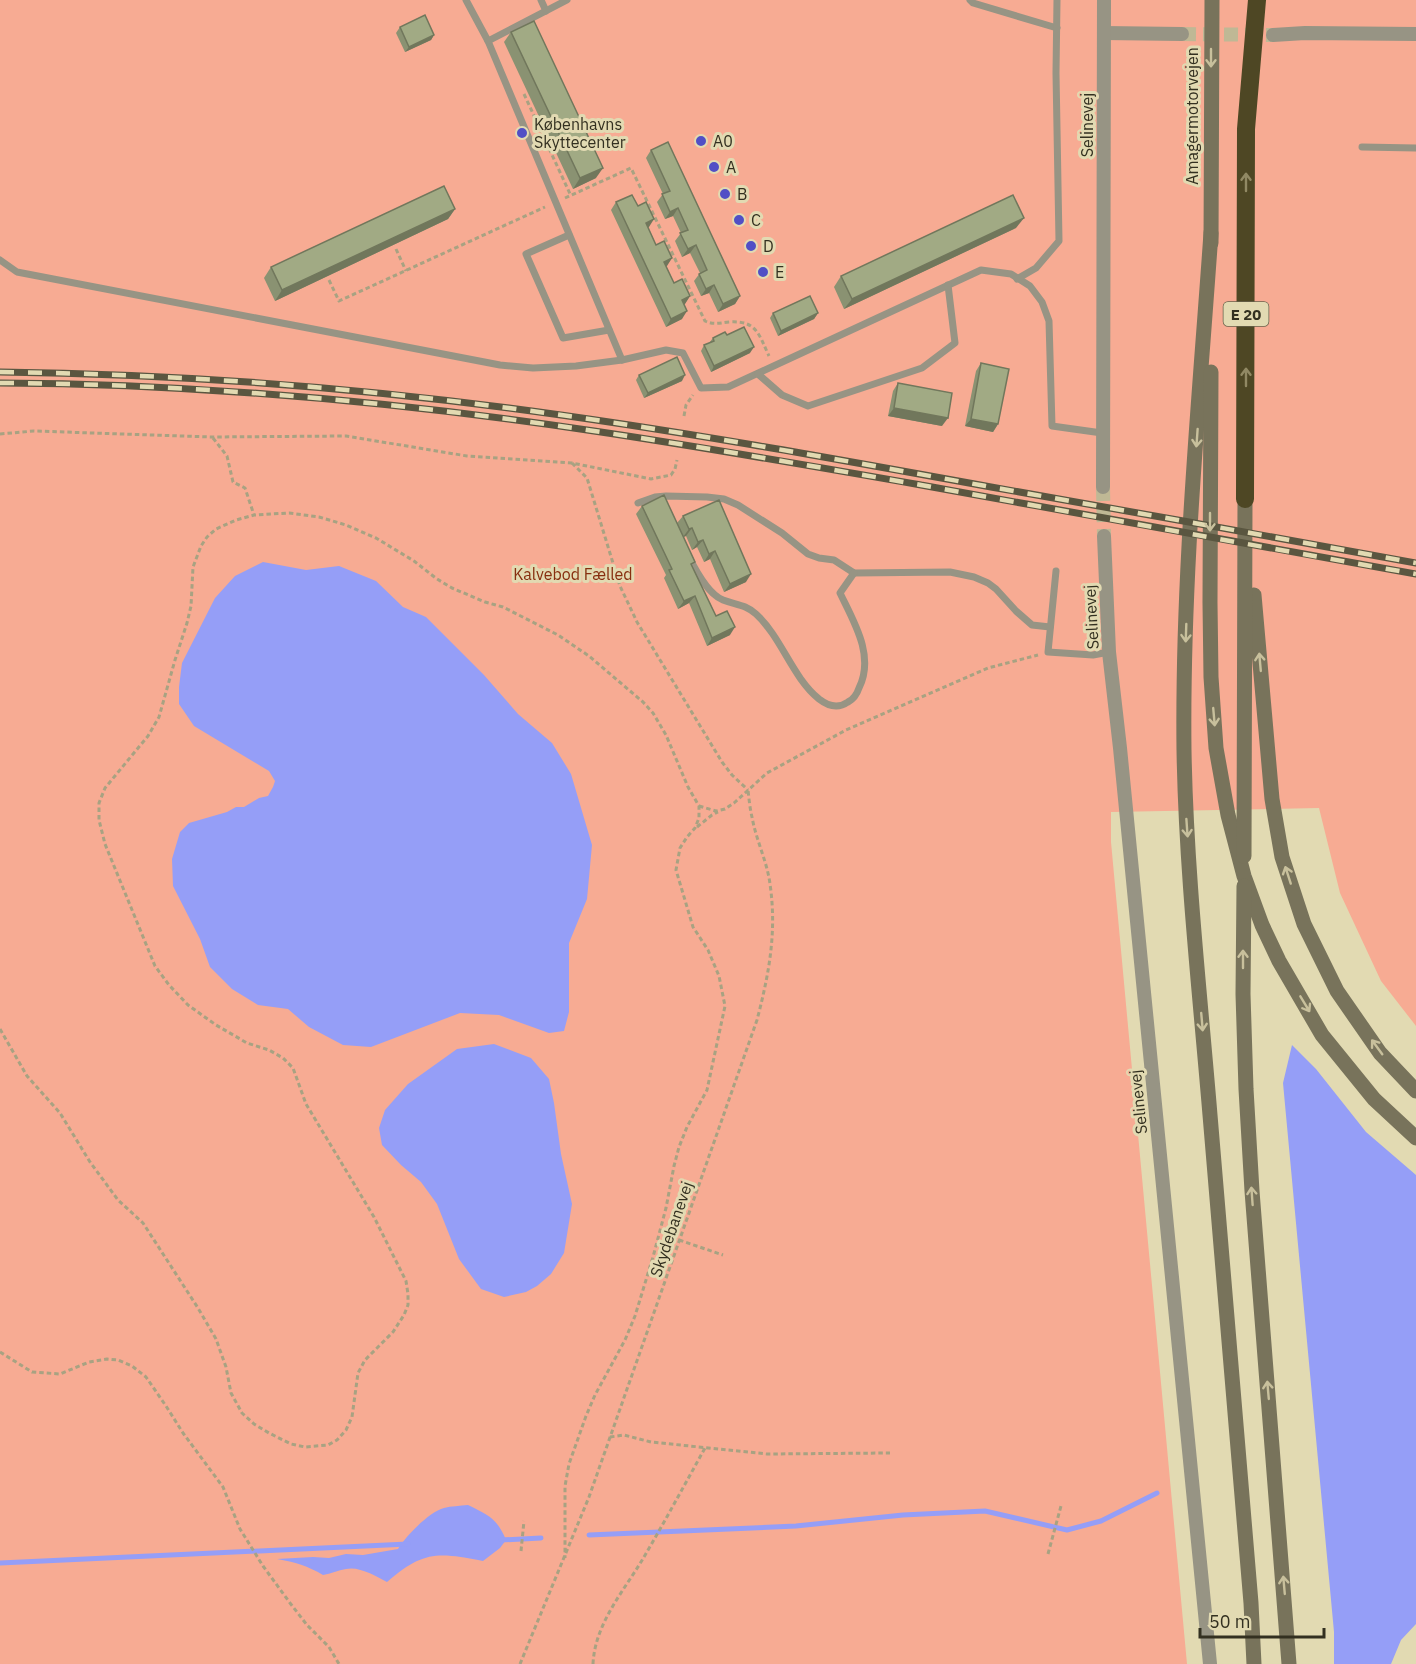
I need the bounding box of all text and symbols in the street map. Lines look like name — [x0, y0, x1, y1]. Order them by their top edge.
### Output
street label: Amagermotorvejen — [1182, 47, 1202, 185]
one-way arrow — [1205, 48, 1217, 68]
street label: Selinevej — [1077, 93, 1097, 157]
place label: Københavns Skyttecenter — [534, 114, 626, 152]
marker: Københavns Skyttecenter — [515, 126, 529, 140]
place label: A0 — [713, 131, 733, 151]
marker: A0 — [694, 134, 708, 148]
place label: A — [726, 157, 736, 177]
marker: A — [707, 160, 721, 174]
one-way arrow — [1240, 173, 1252, 193]
place label: B — [737, 184, 747, 204]
marker: B — [718, 187, 732, 201]
place label: C — [751, 210, 761, 230]
marker: C — [732, 213, 746, 227]
place label: D — [763, 236, 774, 256]
marker: D — [744, 239, 758, 253]
place label: E — [775, 262, 784, 282]
marker: E — [756, 265, 770, 279]
road number: E 20 — [1224, 302, 1268, 326]
one-way arrow — [1240, 368, 1252, 388]
one-way arrow — [1191, 428, 1202, 447]
one-way arrow — [1204, 512, 1216, 532]
park label: Kalvebod Fælled — [513, 564, 633, 584]
street label: Selinevej — [1079, 584, 1103, 650]
one-way arrow — [1180, 622, 1191, 642]
one-way arrow — [1254, 652, 1265, 672]
one-way arrow — [1208, 707, 1219, 727]
one-way arrow — [1182, 817, 1193, 837]
one-way arrow — [1282, 866, 1293, 885]
one-way arrow — [1237, 950, 1249, 970]
one-way arrow — [1299, 996, 1311, 1013]
one-way arrow — [1197, 1012, 1208, 1031]
one-way arrow — [1371, 1040, 1383, 1056]
street label: Selinevej — [1125, 1069, 1151, 1135]
street label: Skydebanevej — [645, 1179, 697, 1279]
one-way arrow — [1246, 1187, 1257, 1206]
one-way arrow — [1262, 1381, 1273, 1401]
one-way arrow — [1278, 1575, 1289, 1595]
scale bar — [1200, 1601, 1324, 1639]
text: 50 m — [1209, 1610, 1251, 1633]

